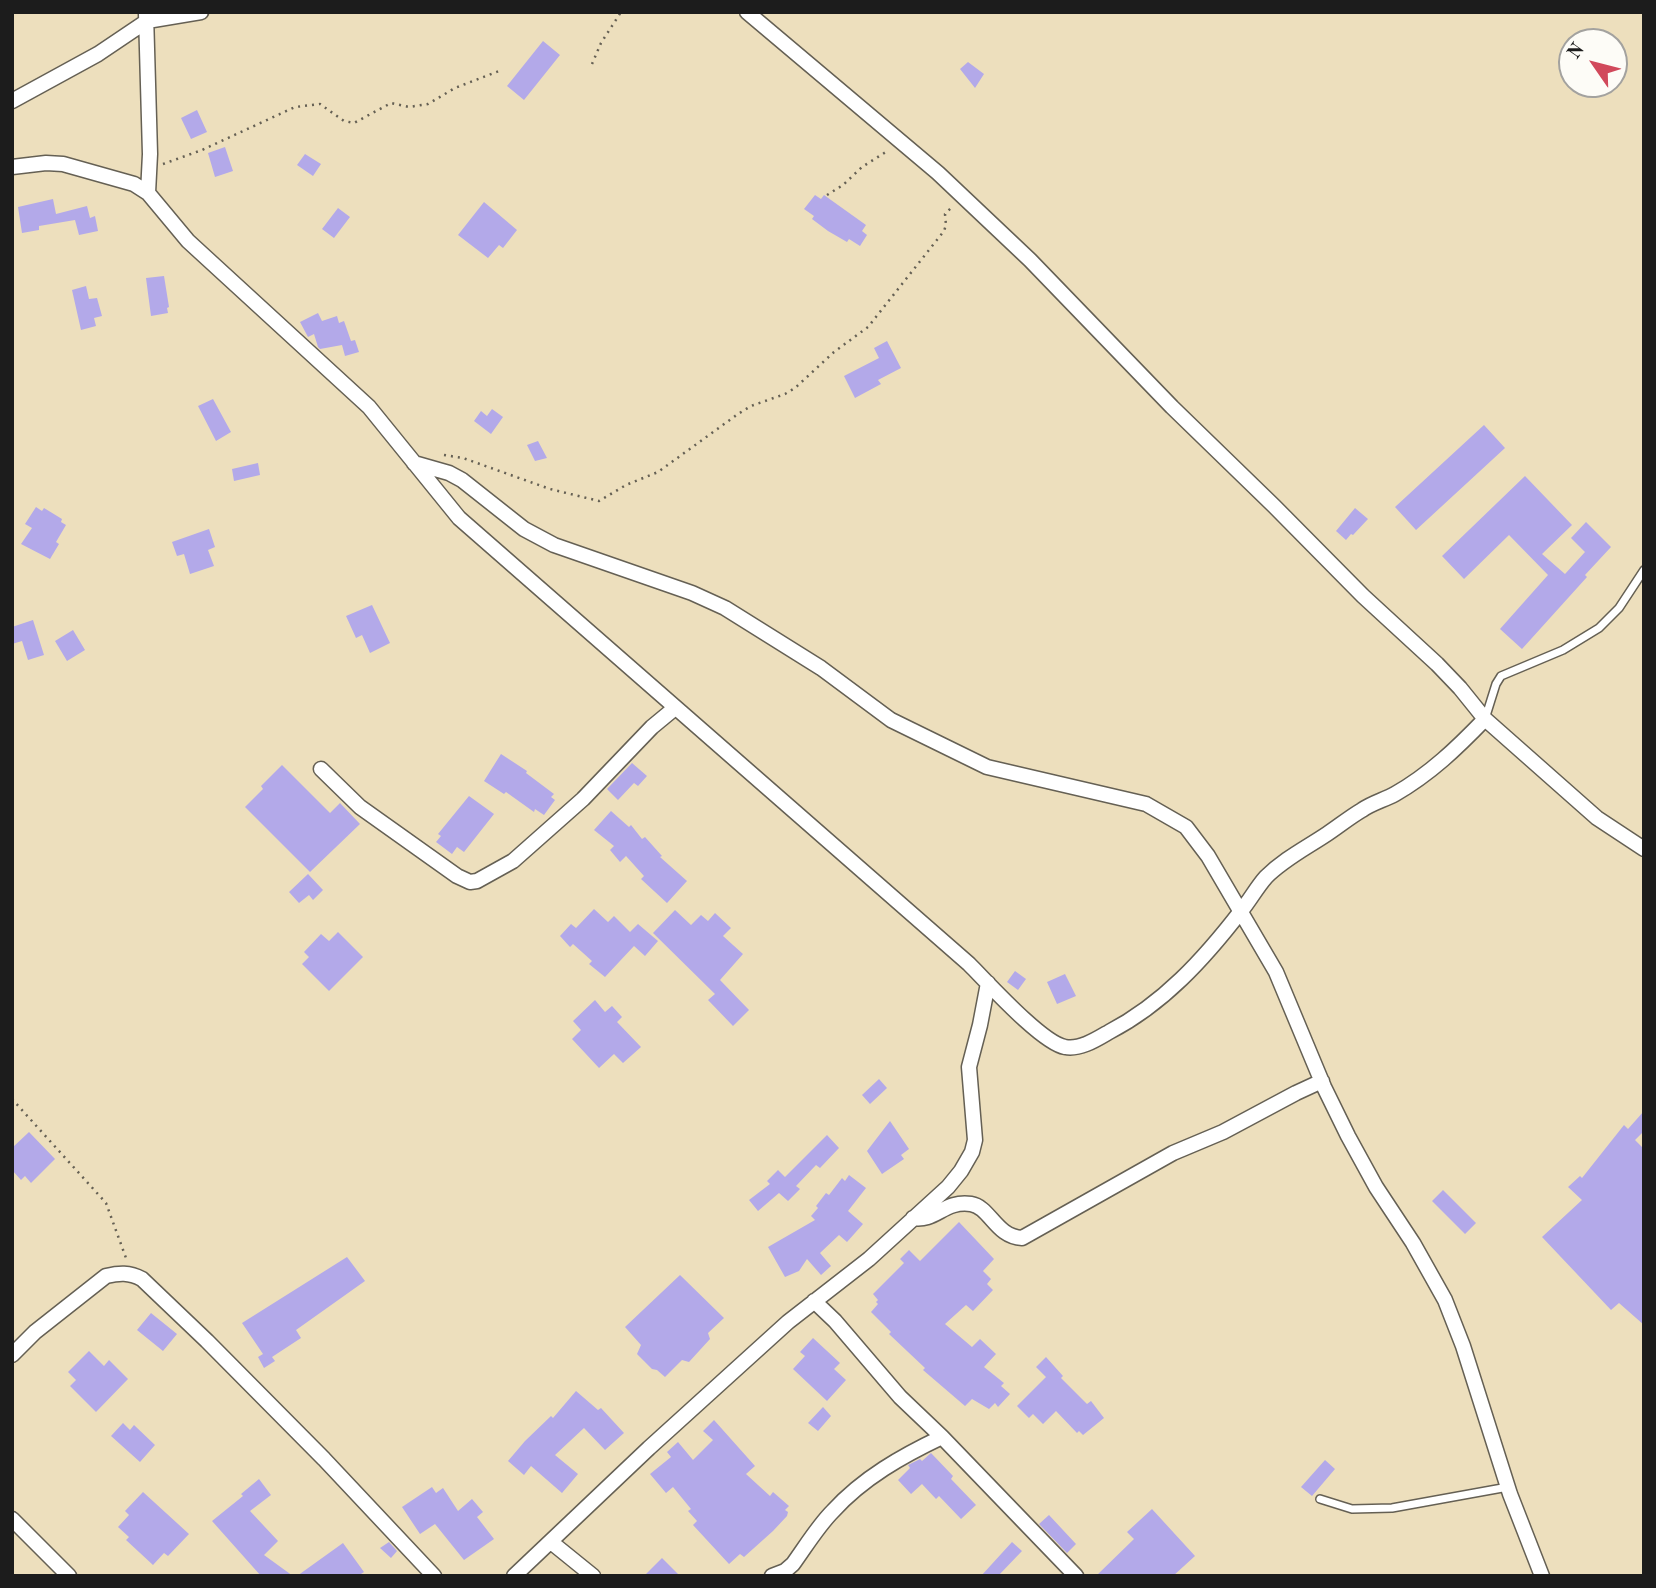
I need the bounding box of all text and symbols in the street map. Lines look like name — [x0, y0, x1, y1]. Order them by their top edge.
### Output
north arrow — [1558, 28, 1628, 98]
text: N — [1565, 40, 1589, 63]

